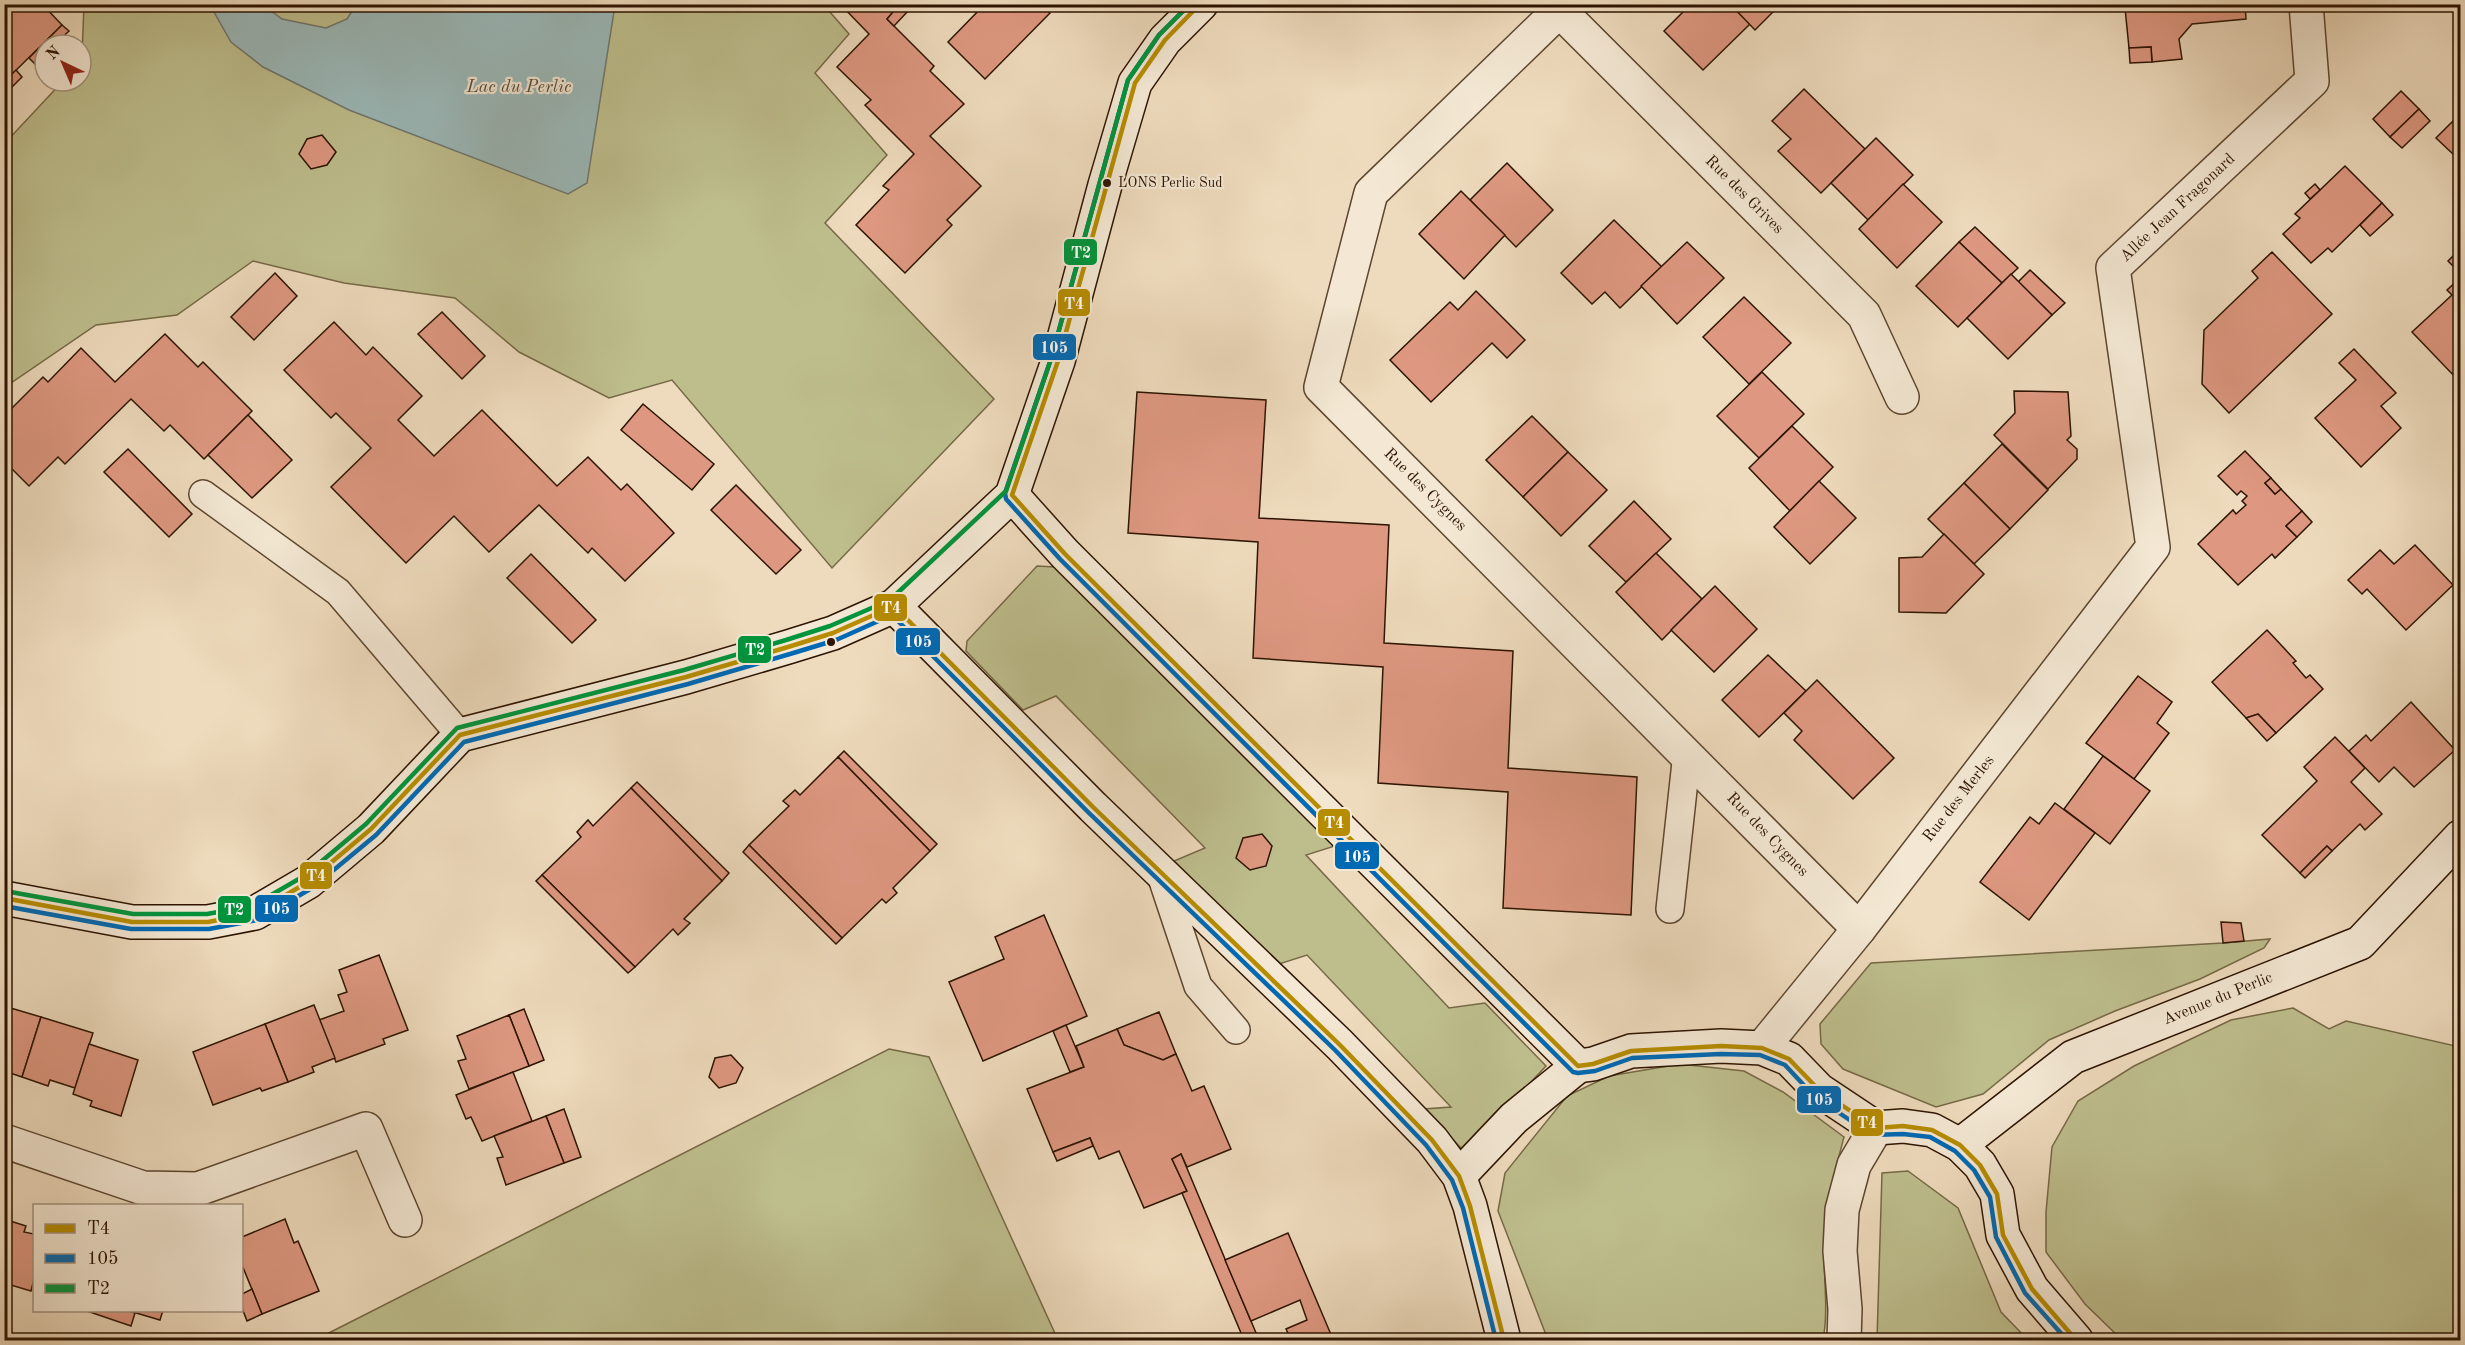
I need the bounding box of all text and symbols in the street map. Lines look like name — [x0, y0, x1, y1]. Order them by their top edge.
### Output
north arrow — [33, 33, 93, 93]
text: N — [44, 43, 64, 64]
water label: Lac du Perlic — [465, 78, 572, 96]
street label: Allée Jean Fragonard — [2118, 151, 2238, 265]
street label: Rue des Grives — [1702, 153, 1786, 237]
place label: LONS Perlic Sud — [1118, 176, 1223, 190]
marker: LONS Perlic Sud — [1101, 177, 1113, 189]
line badge: T2 — [1063, 238, 1098, 266]
text: T2 — [1071, 246, 1091, 262]
line badge: T4 — [1057, 288, 1091, 317]
text: T4 — [1064, 297, 1084, 313]
line badge: 105 — [1032, 333, 1077, 361]
text: 105 — [1040, 341, 1068, 357]
street label: Rue des Cygnes — [1381, 446, 1470, 535]
line badge: T4 — [873, 593, 908, 622]
text: T4 — [881, 601, 901, 617]
line badge: 105 — [895, 627, 941, 656]
line badge: T2 — [737, 635, 772, 664]
text: 105 — [904, 635, 932, 651]
unlabelled marker — [825, 636, 837, 648]
text: T2 — [745, 643, 765, 659]
street label: Rue des Merles — [1920, 753, 1998, 845]
street label: Rue des Cygnes — [1723, 790, 1811, 880]
line badge: T4 — [1317, 808, 1351, 837]
text: T4 — [1324, 816, 1344, 832]
line badge: 105 — [1334, 841, 1380, 870]
text: 105 — [1343, 850, 1371, 866]
line badge: T4 — [299, 861, 333, 890]
text: T4 — [306, 869, 326, 885]
line badge: 105 — [254, 894, 299, 923]
line badge: T2 — [217, 895, 252, 924]
text: 105 — [262, 902, 290, 918]
text: T2 — [224, 903, 244, 919]
street label: Avenue du Perlic — [2161, 970, 2275, 1028]
line badge: 105 — [1796, 1085, 1842, 1114]
text: 105 — [1805, 1093, 1833, 1109]
line badge: T4 — [1850, 1108, 1884, 1137]
text: T4 — [1857, 1116, 1877, 1132]
legend — [33, 1204, 243, 1312]
text: T4 — [87, 1220, 110, 1238]
text: 105 — [87, 1250, 118, 1268]
text: T2 — [87, 1280, 110, 1298]

